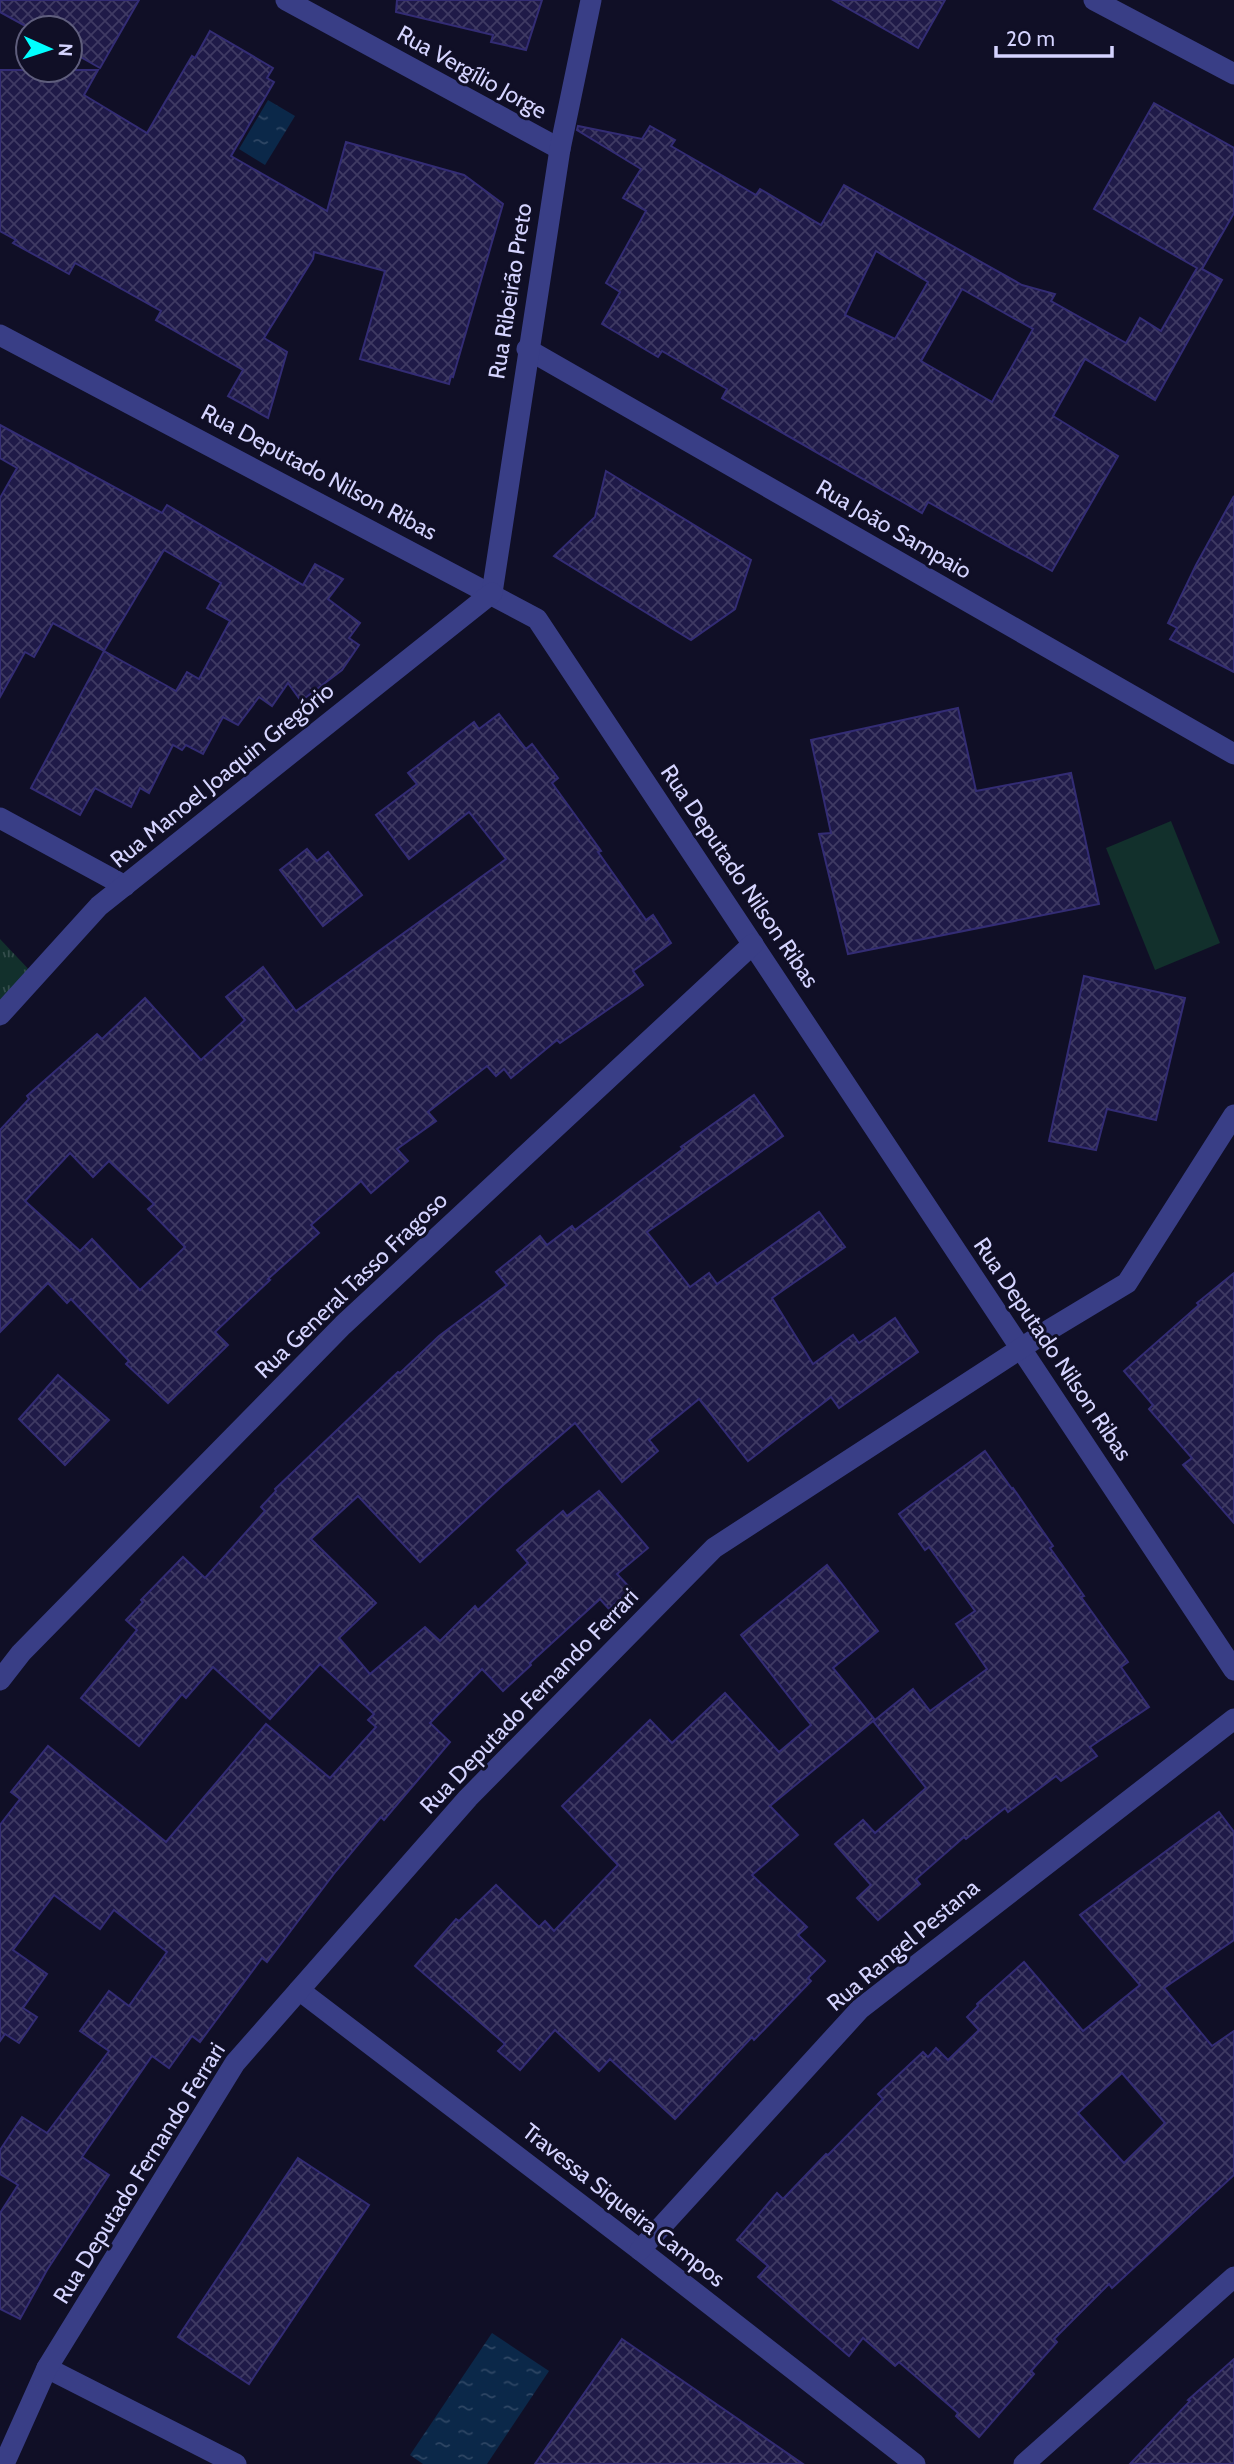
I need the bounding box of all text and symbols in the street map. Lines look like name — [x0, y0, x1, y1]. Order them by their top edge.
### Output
north arrow — [14, 14, 84, 84]
scale bar — [996, 14, 1112, 58]
street label: Rua Vergílio Jorge — [392, 19, 552, 125]
text: 20 m — [1006, 26, 1055, 51]
text: N — [54, 43, 77, 57]
street label: Rua Ribeirão Preto — [482, 201, 538, 381]
street label: Rua Deputado Nilson Ribas — [196, 398, 442, 546]
street label: Rua João Sampaio — [811, 473, 977, 585]
street label: Rua Manoel Joaquin Gregório — [105, 676, 339, 874]
street label: Rua Deputado Nilson Ribas — [655, 759, 825, 993]
street label: Rua General Tasso Fragoso — [249, 1186, 453, 1384]
street label: Rua Deputado Nilson Ribas — [968, 1232, 1138, 1466]
street label: Rua Deputado Fernando Ferrari — [414, 1583, 644, 1819]
street label: Rua Rangel Pestana — [821, 1873, 985, 2017]
street label: Rua Deputado Fernando Ferrari — [47, 2037, 231, 2309]
street label: Travessa Siqueira Campos — [517, 2117, 731, 2293]

